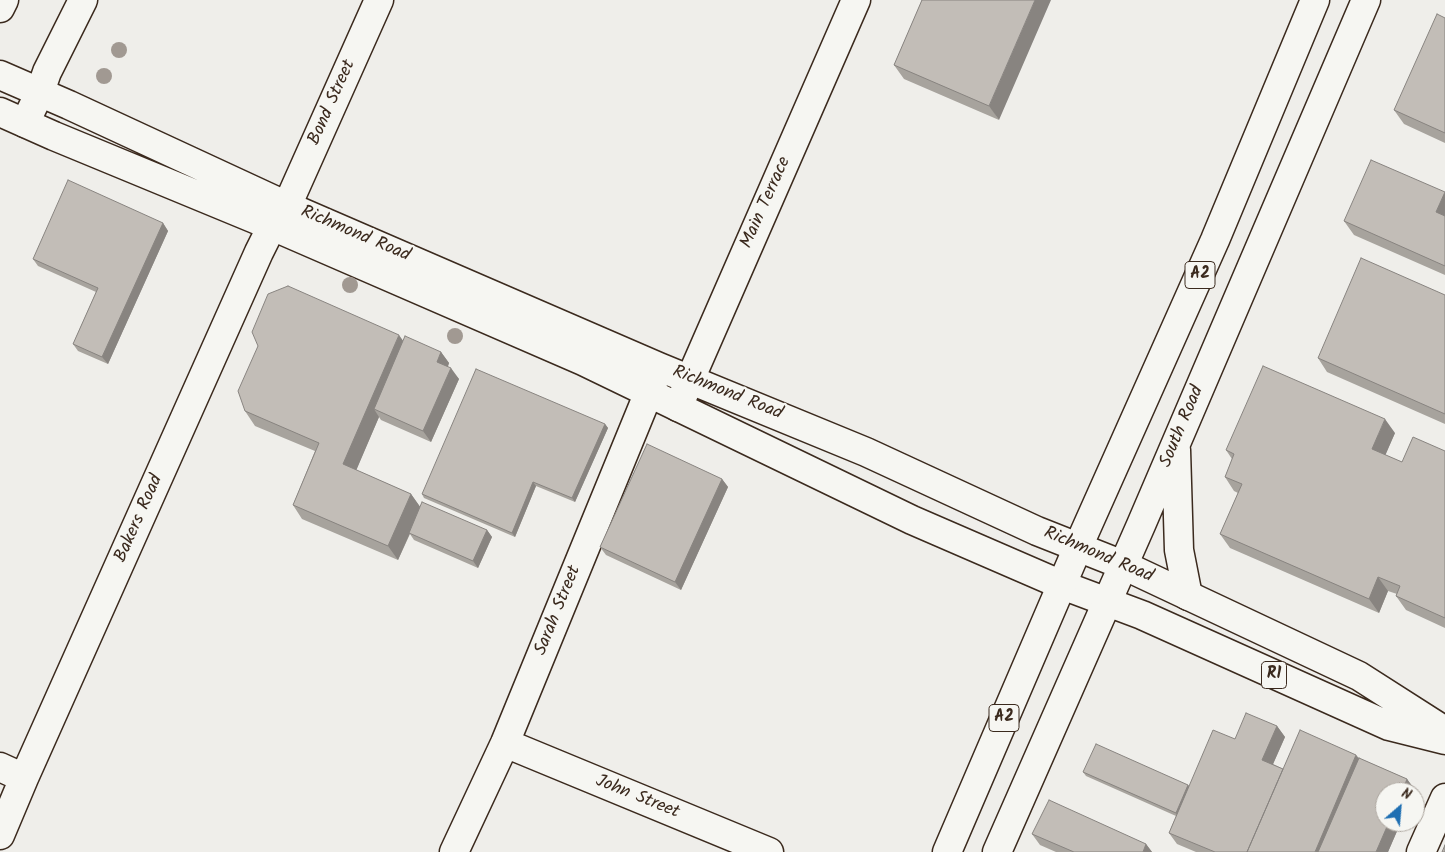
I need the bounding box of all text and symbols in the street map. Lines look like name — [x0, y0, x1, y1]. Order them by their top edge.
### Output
street label: Bond Street — [305, 57, 361, 149]
street label: Main Terrace — [737, 154, 797, 252]
street label: Richmond Road — [297, 202, 413, 268]
road number: A2 — [1185, 262, 1215, 288]
street label: Richmond Road — [669, 362, 785, 426]
street label: South Road — [1156, 383, 1210, 471]
street label: Bakers Road — [111, 472, 169, 566]
street label: Richmond Road — [1040, 523, 1156, 589]
street label: Sarah Street — [531, 563, 587, 659]
road number: R1 — [1262, 662, 1286, 688]
road number: A2 — [989, 704, 1019, 731]
street label: John Street — [592, 771, 682, 825]
north arrow — [1375, 782, 1425, 832]
text: N — [1397, 783, 1415, 806]

